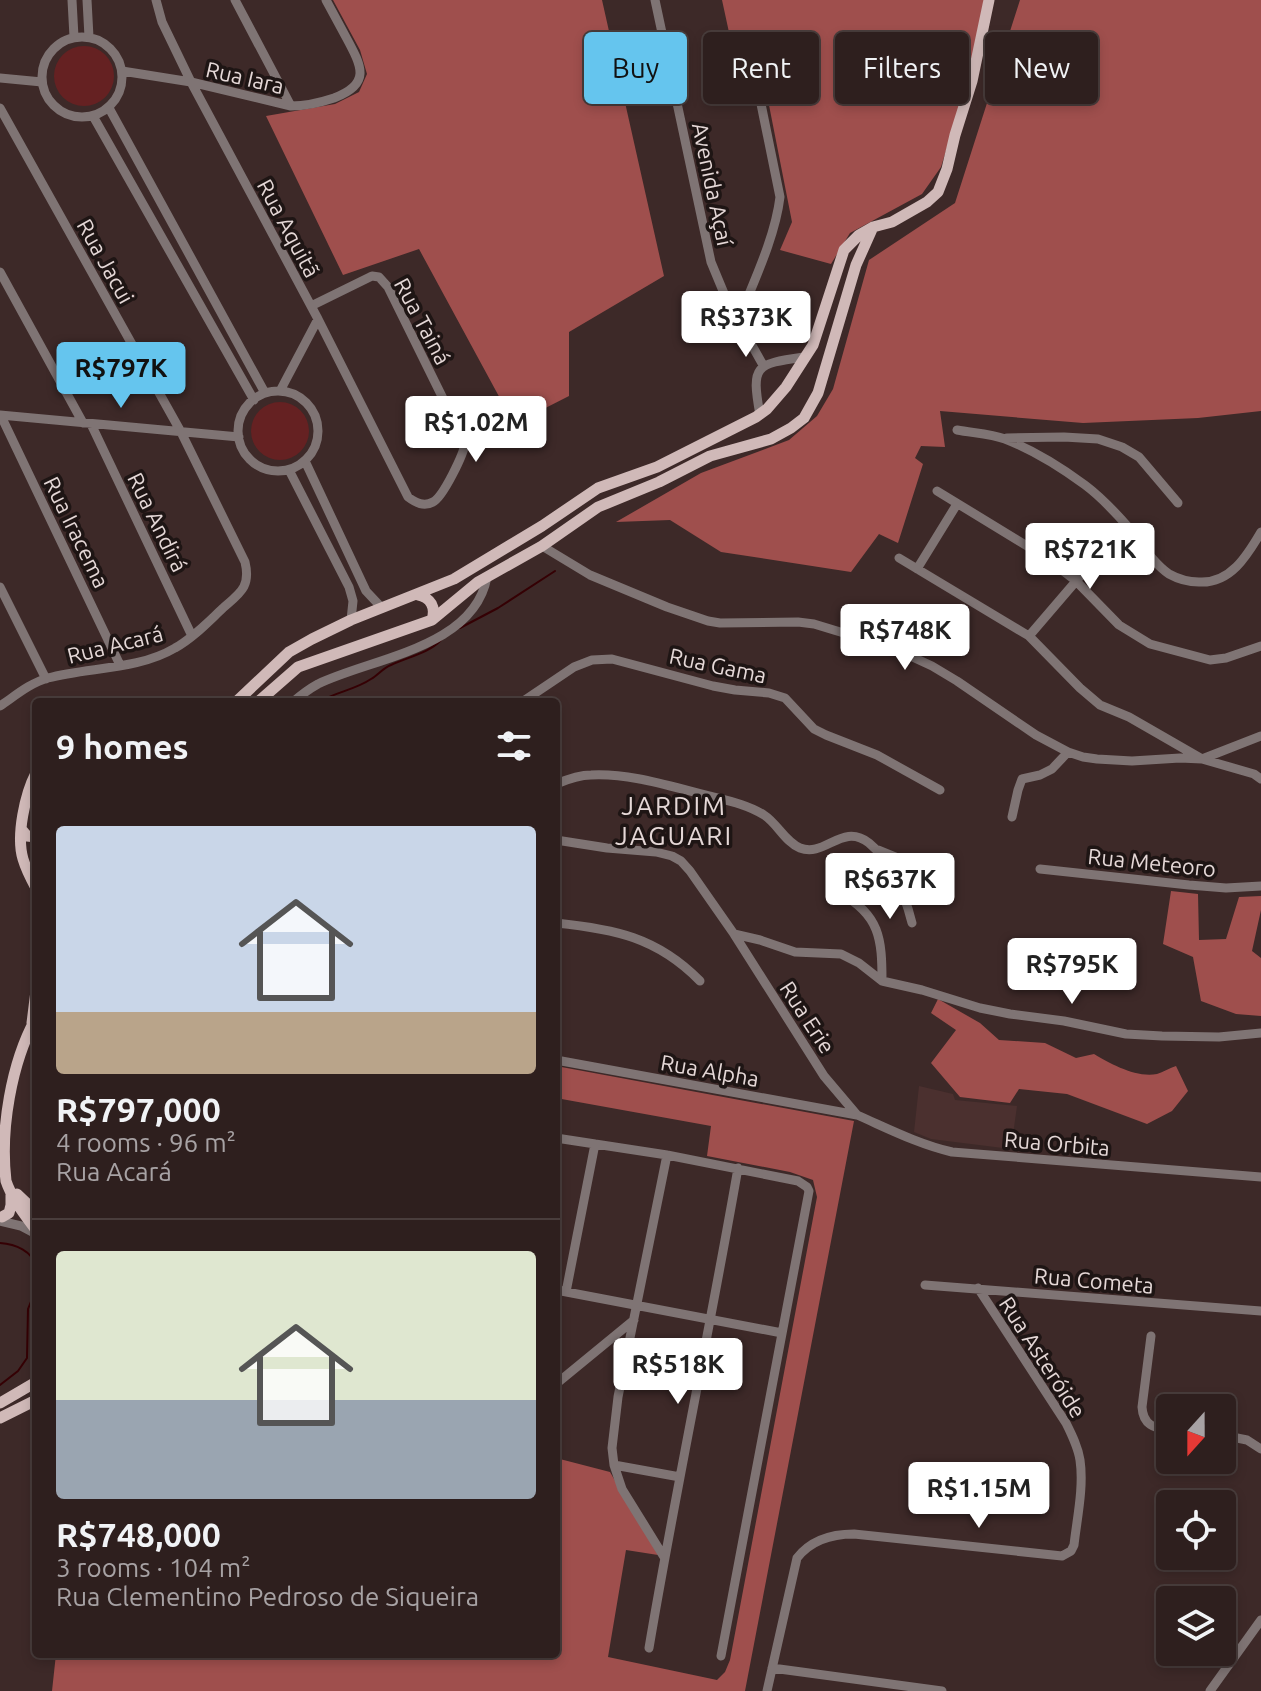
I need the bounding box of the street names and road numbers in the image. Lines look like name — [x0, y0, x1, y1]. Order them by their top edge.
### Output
street label: Rua Iara — [204, 56, 286, 98]
street label: Avenida Açaí — [688, 120, 738, 248]
street label: Rua Aquitã — [253, 175, 325, 281]
street label: Rua Jacui — [73, 214, 139, 308]
street label: Rua Tainá — [390, 273, 456, 369]
street label: Rua Andirá — [123, 468, 193, 576]
street label: Rua Iracema — [39, 472, 115, 592]
street label: Rua Acará — [64, 620, 166, 668]
street label: Rua Gama — [667, 643, 769, 687]
street label: Rua Meteoro — [1087, 843, 1217, 881]
street label: Rua Erie — [776, 976, 840, 1058]
street label: Rua Alpha — [659, 1049, 761, 1091]
street label: Rua Orbita — [1003, 1126, 1111, 1160]
street label: Rua Cometa — [1033, 1262, 1155, 1298]
street label: Rua Asteróide — [995, 1292, 1091, 1422]

